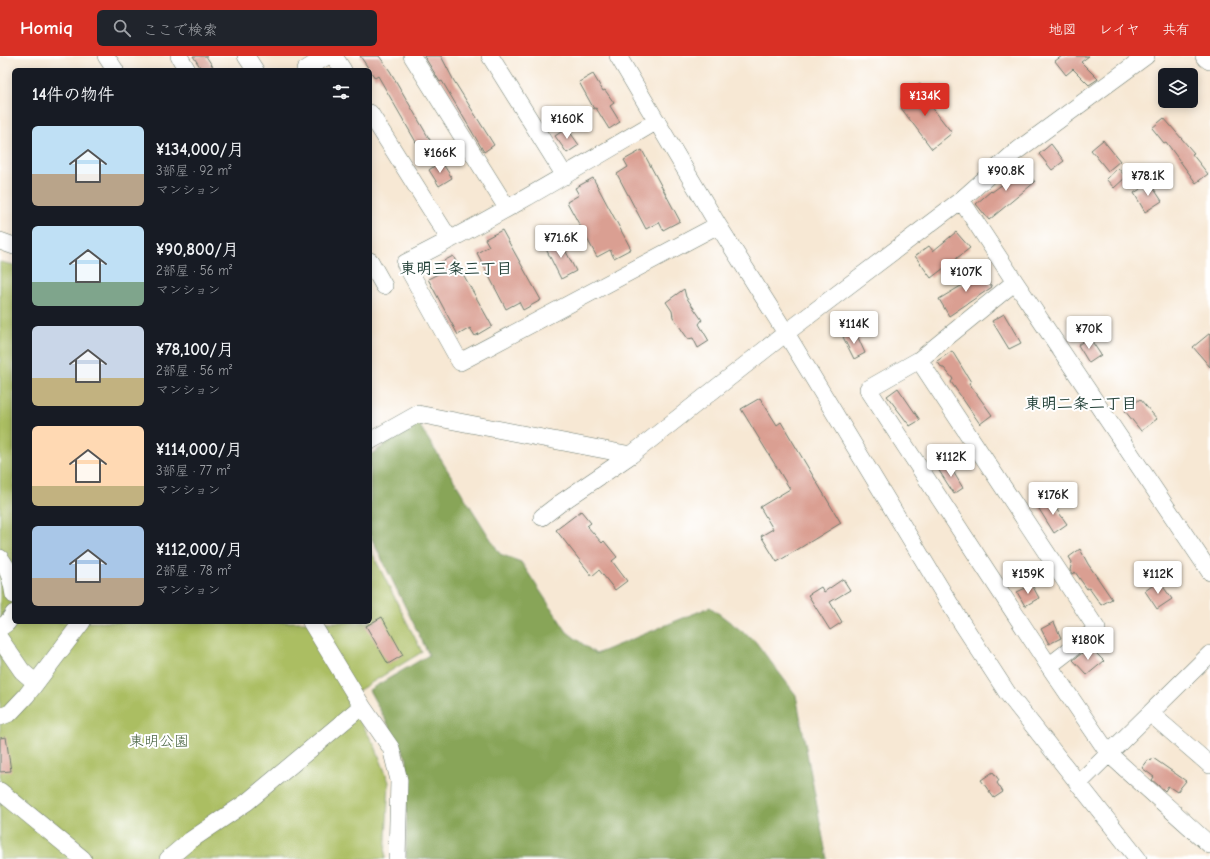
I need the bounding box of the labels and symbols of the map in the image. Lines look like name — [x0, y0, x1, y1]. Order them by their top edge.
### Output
pin: ¥134K — [897, 83, 953, 117]
pin: ¥160K — [539, 106, 595, 140]
pin: ¥166K — [412, 140, 468, 174]
pin: ¥90.8K — [973, 158, 1039, 192]
pin: ¥78.1K — [1115, 163, 1181, 197]
pin: ¥71.6K — [528, 225, 594, 259]
pin: ¥107K — [938, 259, 994, 293]
district label: 東明三条三丁目 — [400, 260, 512, 278]
pin: ¥114K — [826, 311, 882, 345]
pin: ¥70K — [1065, 316, 1113, 350]
district label: 東明二条二丁目 — [1025, 395, 1137, 413]
pin: ¥112K — [923, 444, 979, 478]
pin: ¥176K — [1025, 482, 1081, 516]
pin: ¥159K — [1000, 561, 1056, 595]
pin: ¥112K — [1130, 561, 1186, 595]
pin: ¥180K — [1060, 627, 1116, 661]
park label: 東明公園 — [129, 732, 189, 750]

